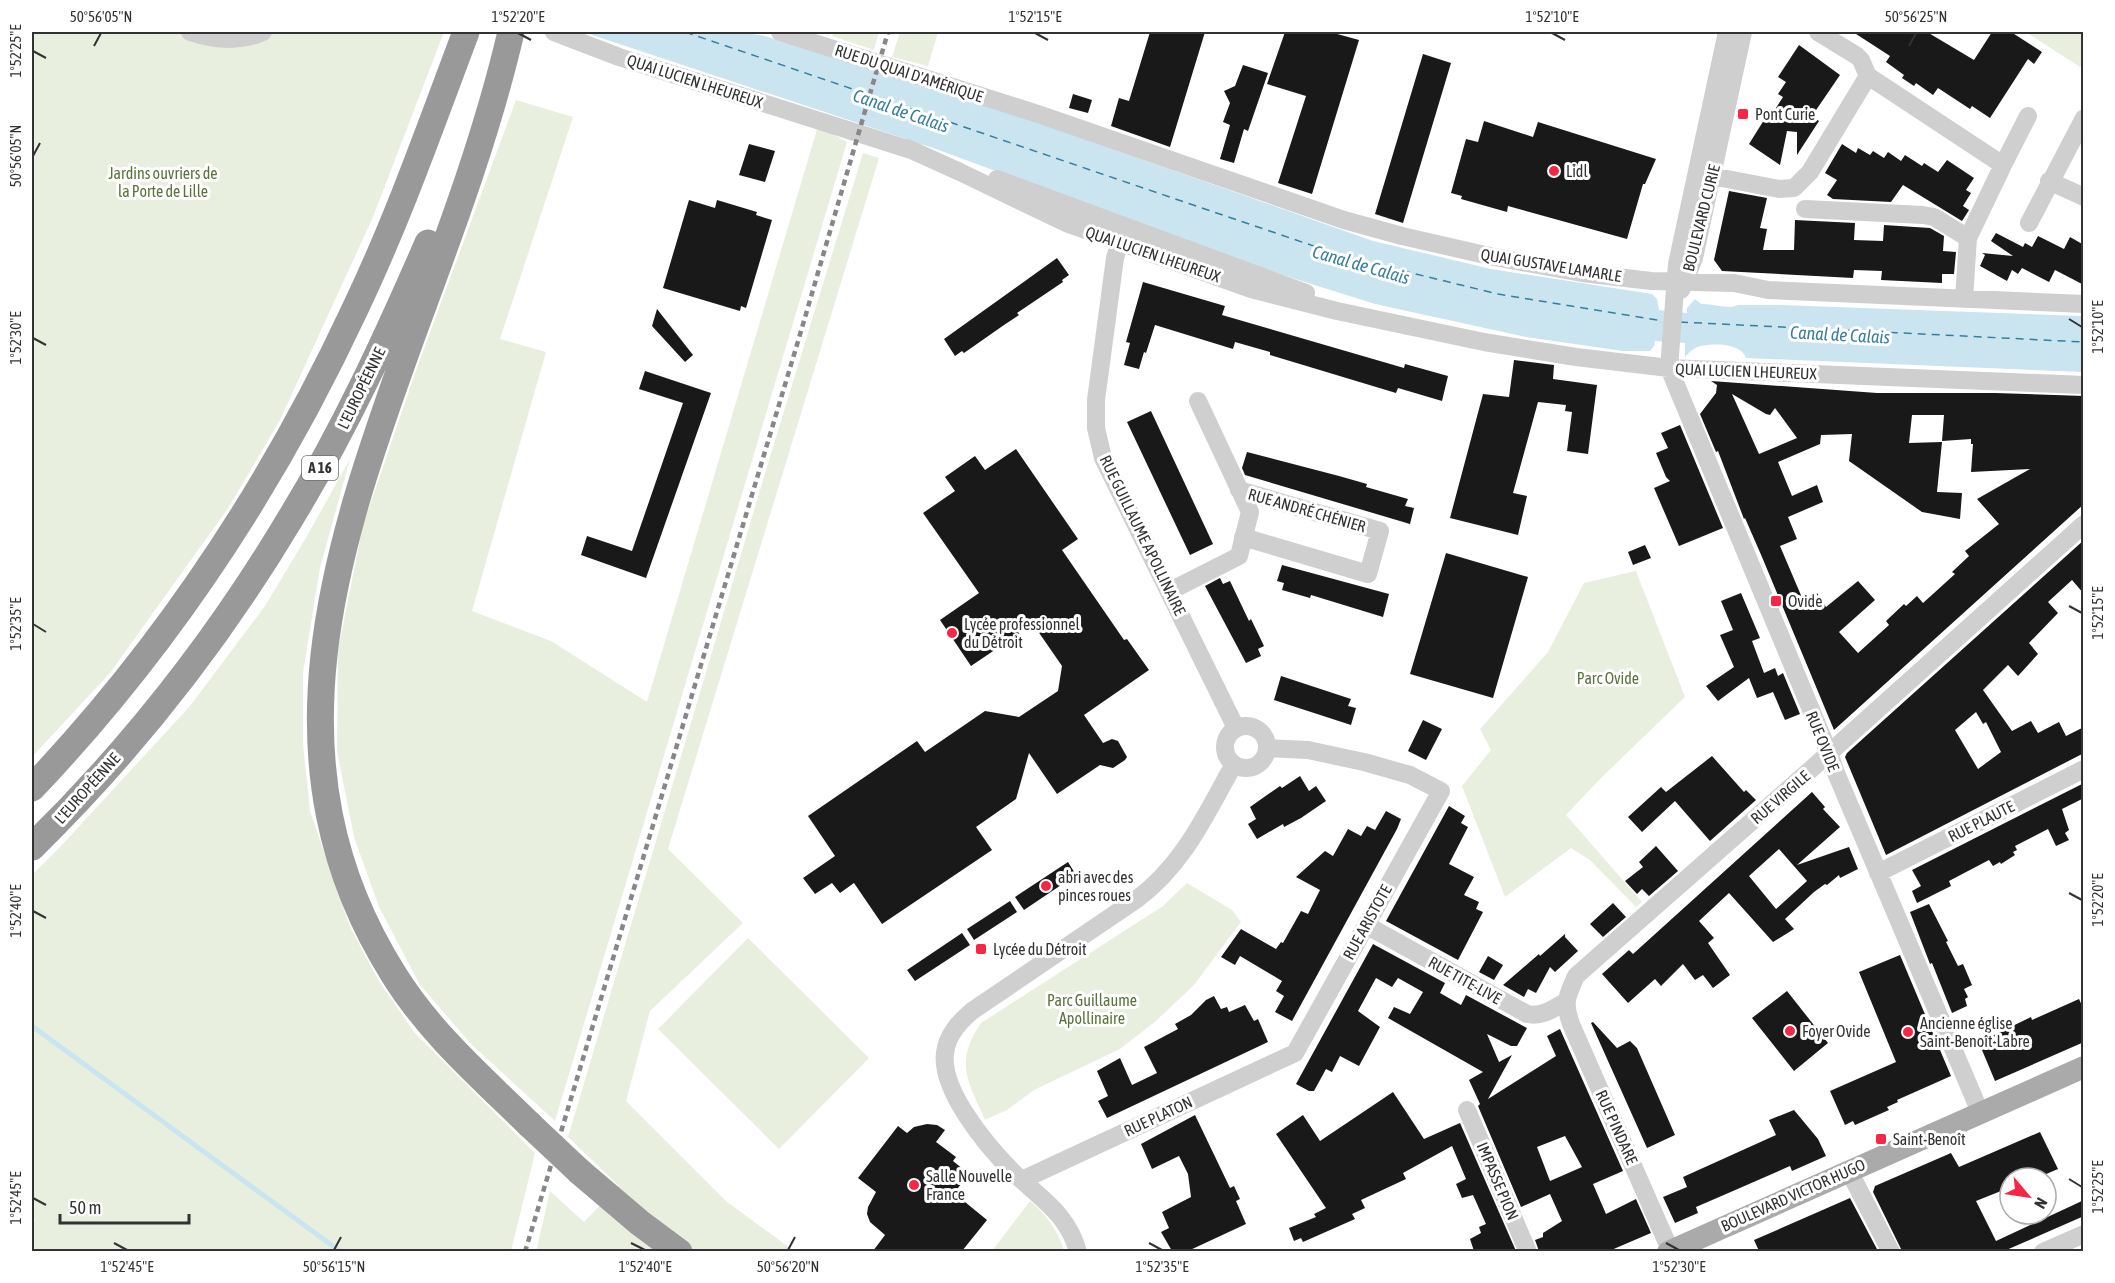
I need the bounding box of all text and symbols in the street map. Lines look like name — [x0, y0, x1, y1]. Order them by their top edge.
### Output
text: 50°56'05"N — [70, 8, 132, 25]
text: 1°52'20"E — [491, 8, 545, 25]
text: 1°52'15"E — [1008, 8, 1062, 25]
text: 1°52'10"E — [1525, 8, 1579, 25]
text: 50°56'25"N — [1885, 8, 1947, 25]
text: 1°52'25"E — [7, 24, 24, 78]
street label: RUE DU QUAI D'AMÉRIQUE — [833, 41, 985, 105]
street label: QUAI LUCIEN LHEUREUX — [625, 51, 766, 112]
water label: Canal de Calais — [851, 84, 952, 137]
place label: Pont Curie — [1755, 105, 1815, 123]
marker: Pont Curie — [1736, 107, 1750, 121]
text: 50°56'05"N — [7, 125, 24, 187]
place label: Lidl — [1566, 162, 1588, 180]
street label: BOULEVARD CURIE — [1679, 163, 1723, 273]
park label: Jardins ouvriers de la Porte de Lille — [108, 164, 218, 200]
marker: Lidl — [1547, 164, 1561, 178]
street label: QUAI LUCIEN LHEUREUX — [1083, 222, 1224, 286]
water label: Canal de Calais — [1310, 241, 1412, 288]
street label: QUAI GUSTAVE LAMARLE — [1480, 245, 1623, 285]
text: 1°52'10"E — [2089, 300, 2106, 354]
text: 1°52'30"E — [7, 311, 24, 365]
water label: Canal de Calais — [1790, 321, 1890, 348]
street label: L'EUROPÉENNE — [333, 344, 389, 432]
street label: QUAI LUCIEN LHEUREUX — [1675, 360, 1818, 382]
street label: RUE GUILLAUME APOLLINAIRE — [1096, 452, 1190, 618]
road number: A 16 — [302, 456, 338, 480]
street label: RUE ANDRÉ CHÉNIER — [1246, 485, 1368, 535]
text: 1°52'15"E — [2089, 586, 2106, 640]
place label: Ovide — [1788, 592, 1822, 610]
marker: Ovide — [1769, 594, 1783, 608]
text: 1°52'35"E — [7, 597, 24, 651]
place label: Lycée professionnel du Détroit — [964, 615, 1080, 651]
marker: Lycée professionnel du Détroit — [945, 626, 959, 640]
park label: Parc Ovide — [1577, 669, 1639, 687]
street label: RUE OVIDE — [1803, 708, 1843, 774]
street label: L'EUROPÉENNE — [51, 749, 123, 827]
street label: RUE VIRGILE — [1747, 767, 1813, 827]
street label: RUE PLAUTE — [1945, 797, 2017, 845]
place label: abri avec des pinces roues — [1058, 868, 1134, 905]
text: 1°52'20"E — [2089, 873, 2106, 927]
marker: abri avec des pinces roues — [1039, 879, 1053, 893]
street label: RUE ARISTOTE — [1339, 881, 1395, 963]
text: 1°52'40"E — [7, 884, 24, 938]
place label: Lycée du Détroit — [993, 940, 1087, 959]
marker: Lycée du Détroit — [974, 942, 988, 956]
street label: RUE TITE-LIVE — [1426, 953, 1505, 1007]
park label: Parc Guillaume Apollinaire — [1047, 991, 1137, 1028]
place label: Ancienne église Saint-Benoît-Labre — [1920, 1014, 2030, 1050]
place label: Foyer Ovide — [1802, 1022, 1871, 1041]
marker: Foyer Ovide — [1783, 1024, 1797, 1038]
marker: Ancienne église Saint-Benoît-Labre — [1901, 1025, 1915, 1039]
street label: RUE PINDARE — [1593, 1087, 1641, 1167]
street label: RUE PLATON — [1121, 1092, 1195, 1140]
place label: Saint-Benoît — [1893, 1130, 1966, 1148]
marker: Saint-Benoît — [1874, 1132, 1888, 1146]
street label: IMPASSE PION — [1474, 1139, 1522, 1223]
street label: BOULEVARD VICTOR HUGO — [1718, 1155, 1868, 1235]
text: 1°52'25"E — [2089, 1160, 2106, 1214]
north arrow — [1998, 1166, 2058, 1226]
place label: Salle Nouvelle France — [926, 1167, 1012, 1203]
text: 1°52'45"E — [7, 1171, 24, 1225]
marker: Salle Nouvelle France — [907, 1178, 921, 1192]
scale bar — [60, 1187, 189, 1225]
text: N — [2031, 1195, 2051, 1212]
text: 50 m — [69, 1197, 101, 1218]
text: 1°52'45"E — [100, 1258, 154, 1275]
text: 50°56'15"N — [303, 1258, 365, 1275]
text: 1°52'40"E — [618, 1258, 672, 1275]
text: 50°56'20"N — [757, 1258, 819, 1275]
text: 1°52'35"E — [1135, 1258, 1189, 1275]
text: 1°52'30"E — [1652, 1258, 1706, 1275]

